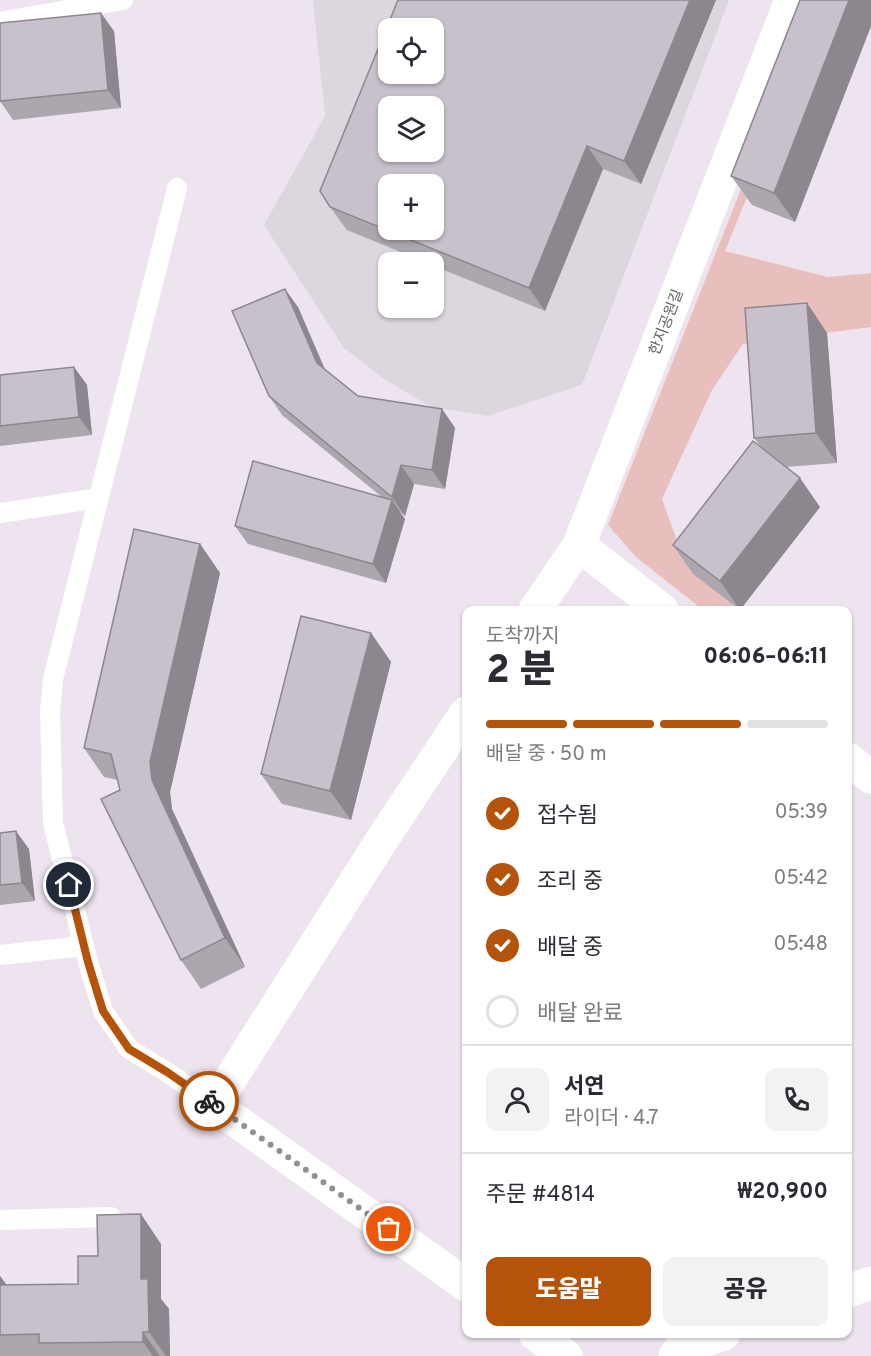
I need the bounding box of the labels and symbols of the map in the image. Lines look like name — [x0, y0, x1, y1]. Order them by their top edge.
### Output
street label: 한지공원길 — [646, 287, 689, 358]
pin — [43, 859, 94, 910]
courier — [179, 1071, 239, 1131]
pin — [363, 1203, 414, 1254]

